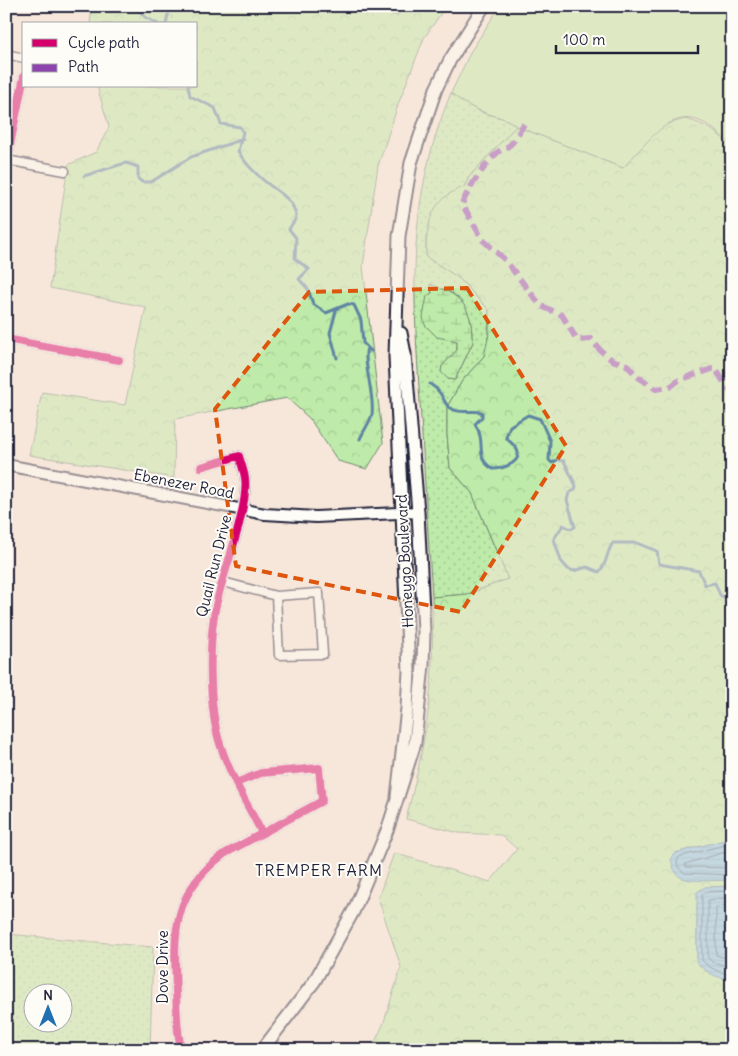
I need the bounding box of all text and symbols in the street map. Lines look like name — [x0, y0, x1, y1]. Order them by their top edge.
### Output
legend — [22, 22, 198, 88]
scale bar — [556, 22, 698, 54]
text: 100 m — [563, 30, 605, 49]
text: Cycle path — [68, 33, 140, 52]
text: Path — [68, 57, 99, 76]
street label: Ebenezer Road — [132, 464, 236, 503]
street label: Honeygo Boulevard — [392, 494, 417, 628]
street label: Quail Run Drive — [192, 513, 235, 619]
district label: TREMPER FARM — [255, 860, 383, 880]
street label: Dove Drive — [153, 930, 172, 1004]
north arrow — [22, 984, 72, 1034]
text: N — [43, 986, 53, 1004]

